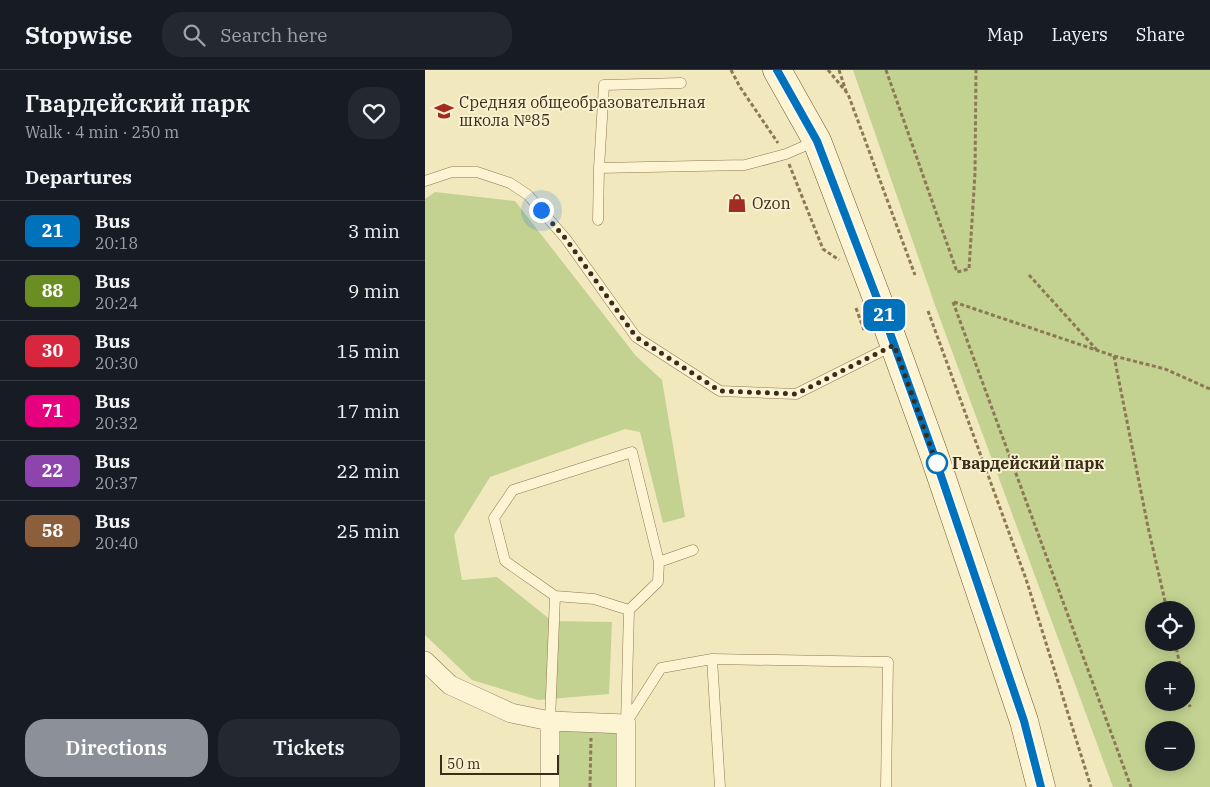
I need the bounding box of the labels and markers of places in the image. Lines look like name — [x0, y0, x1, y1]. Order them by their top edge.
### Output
place label: Средняя общеобразовательная школа №85 — [459, 92, 706, 130]
school or university icon: Средняя общеобразовательная школа №85 — [433, 100, 455, 122]
shop icon: Ozon — [726, 192, 748, 214]
place label: Ozon — [752, 193, 791, 213]
marker: Гвардейский парк — [926, 452, 948, 474]
place label: Гвардейский парк — [952, 453, 1104, 473]

